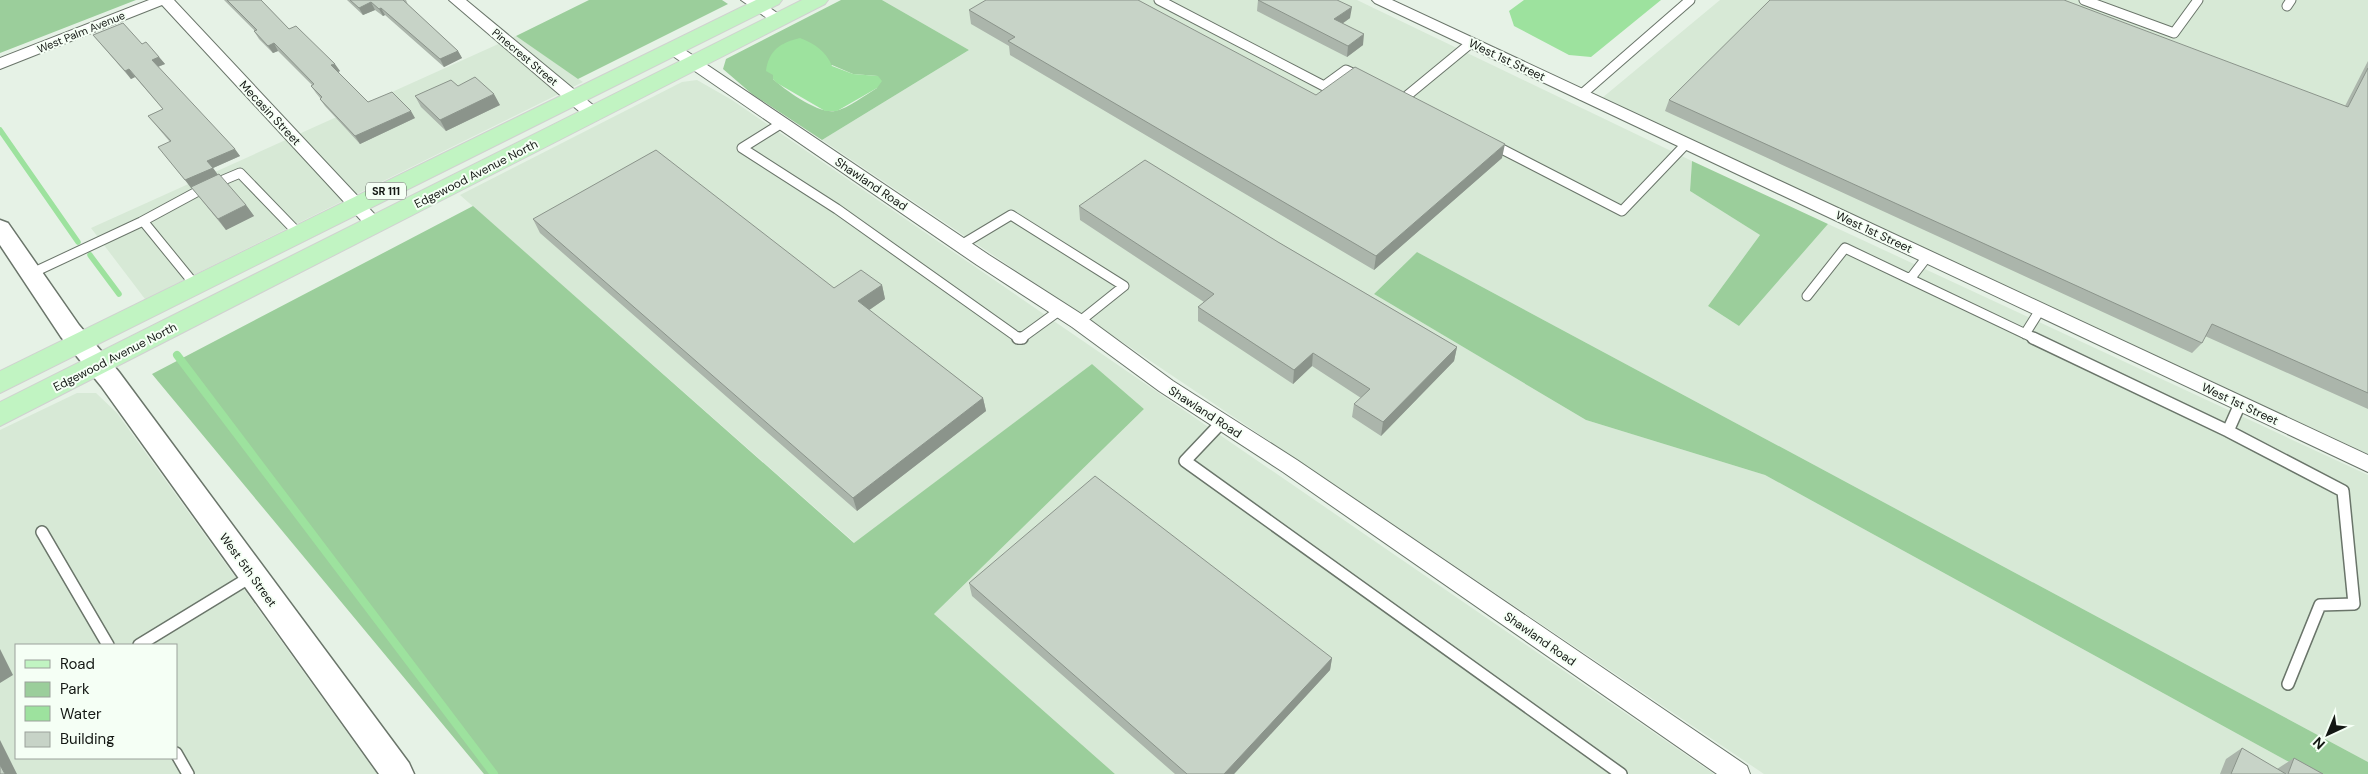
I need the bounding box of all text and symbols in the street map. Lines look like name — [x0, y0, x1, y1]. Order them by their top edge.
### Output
street label: West Palm Avenue — [35, 8, 127, 56]
street label: Pinecrest Street — [489, 25, 561, 89]
street label: West 1st Street — [1466, 35, 1548, 85]
street label: Mecasin Street — [236, 77, 304, 149]
street label: Edgewood Avenue North — [411, 136, 541, 212]
street label: Shawland Road — [832, 154, 910, 214]
road number: SR 111 — [366, 182, 406, 200]
street label: West 1st Street — [1833, 207, 1915, 257]
street label: Edgewood Avenue North — [50, 319, 180, 395]
street label: West 1st Street — [2199, 379, 2281, 429]
street label: Shawland Road — [1165, 382, 1245, 442]
street label: West 5th Street — [216, 530, 280, 610]
street label: Shawland Road — [1501, 608, 1579, 670]
legend — [15, 644, 178, 759]
text: Road — [60, 654, 95, 674]
text: Park — [60, 679, 90, 699]
text: Water — [60, 704, 102, 724]
north arrow — [2303, 709, 2353, 759]
text: Building — [60, 729, 115, 749]
text: N — [2309, 733, 2329, 753]

